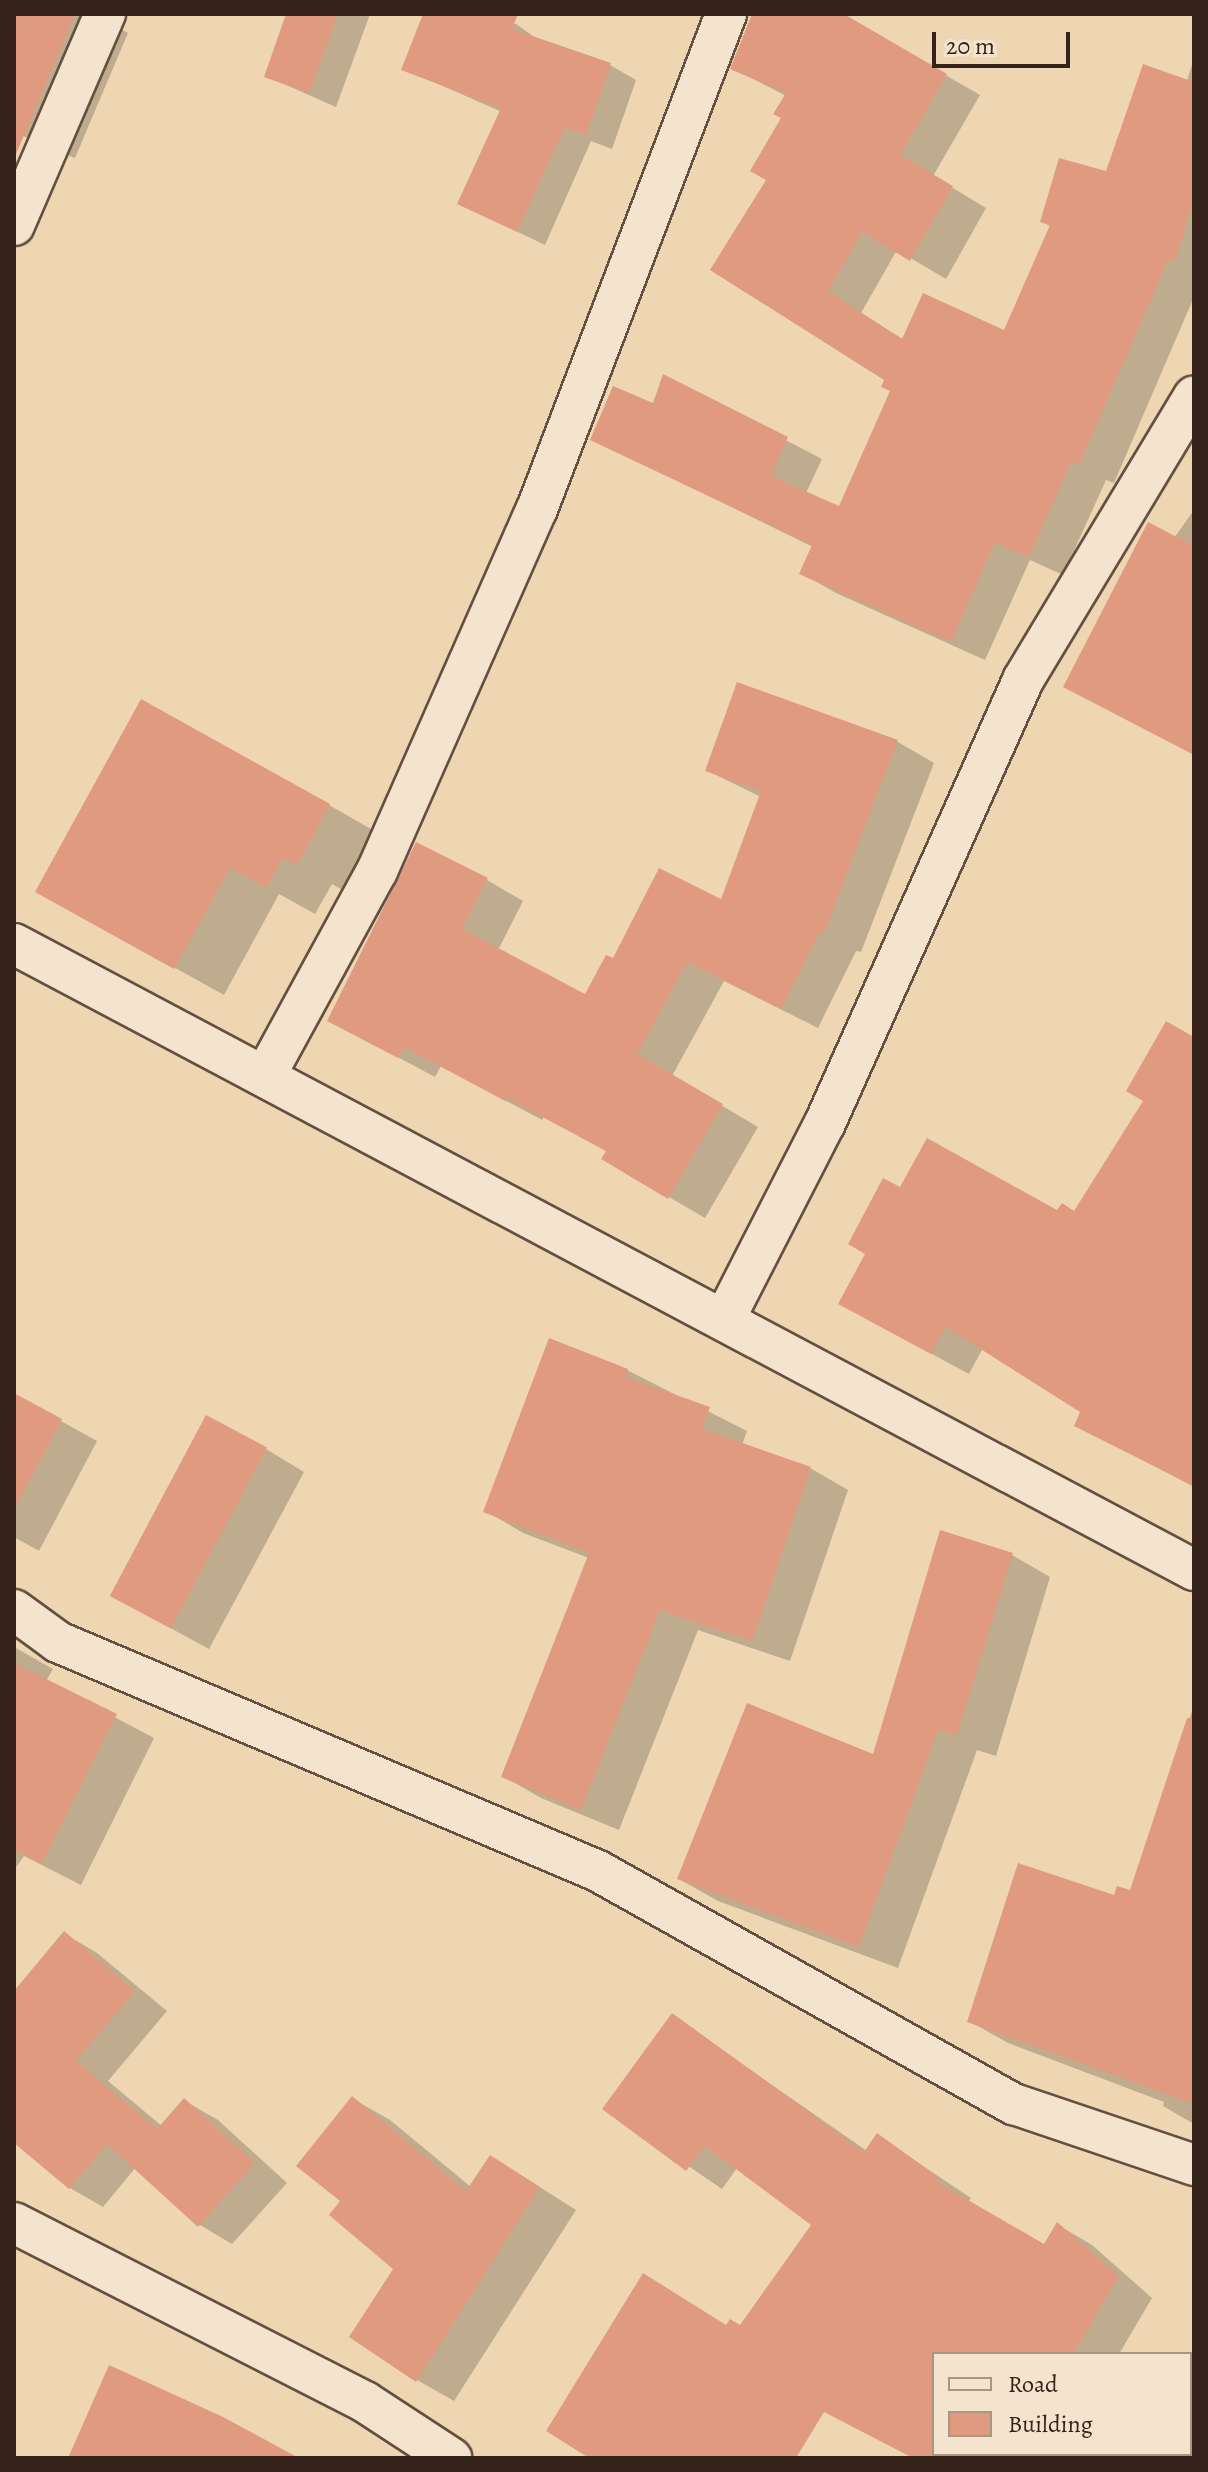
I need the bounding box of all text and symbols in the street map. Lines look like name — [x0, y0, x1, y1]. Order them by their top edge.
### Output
scale bar — [936, 16, 1074, 66]
text: 20 m — [946, 30, 995, 62]
legend — [932, 2352, 1192, 2456]
text: Road — [1008, 2368, 1058, 2400]
text: Building — [1008, 2408, 1093, 2440]

